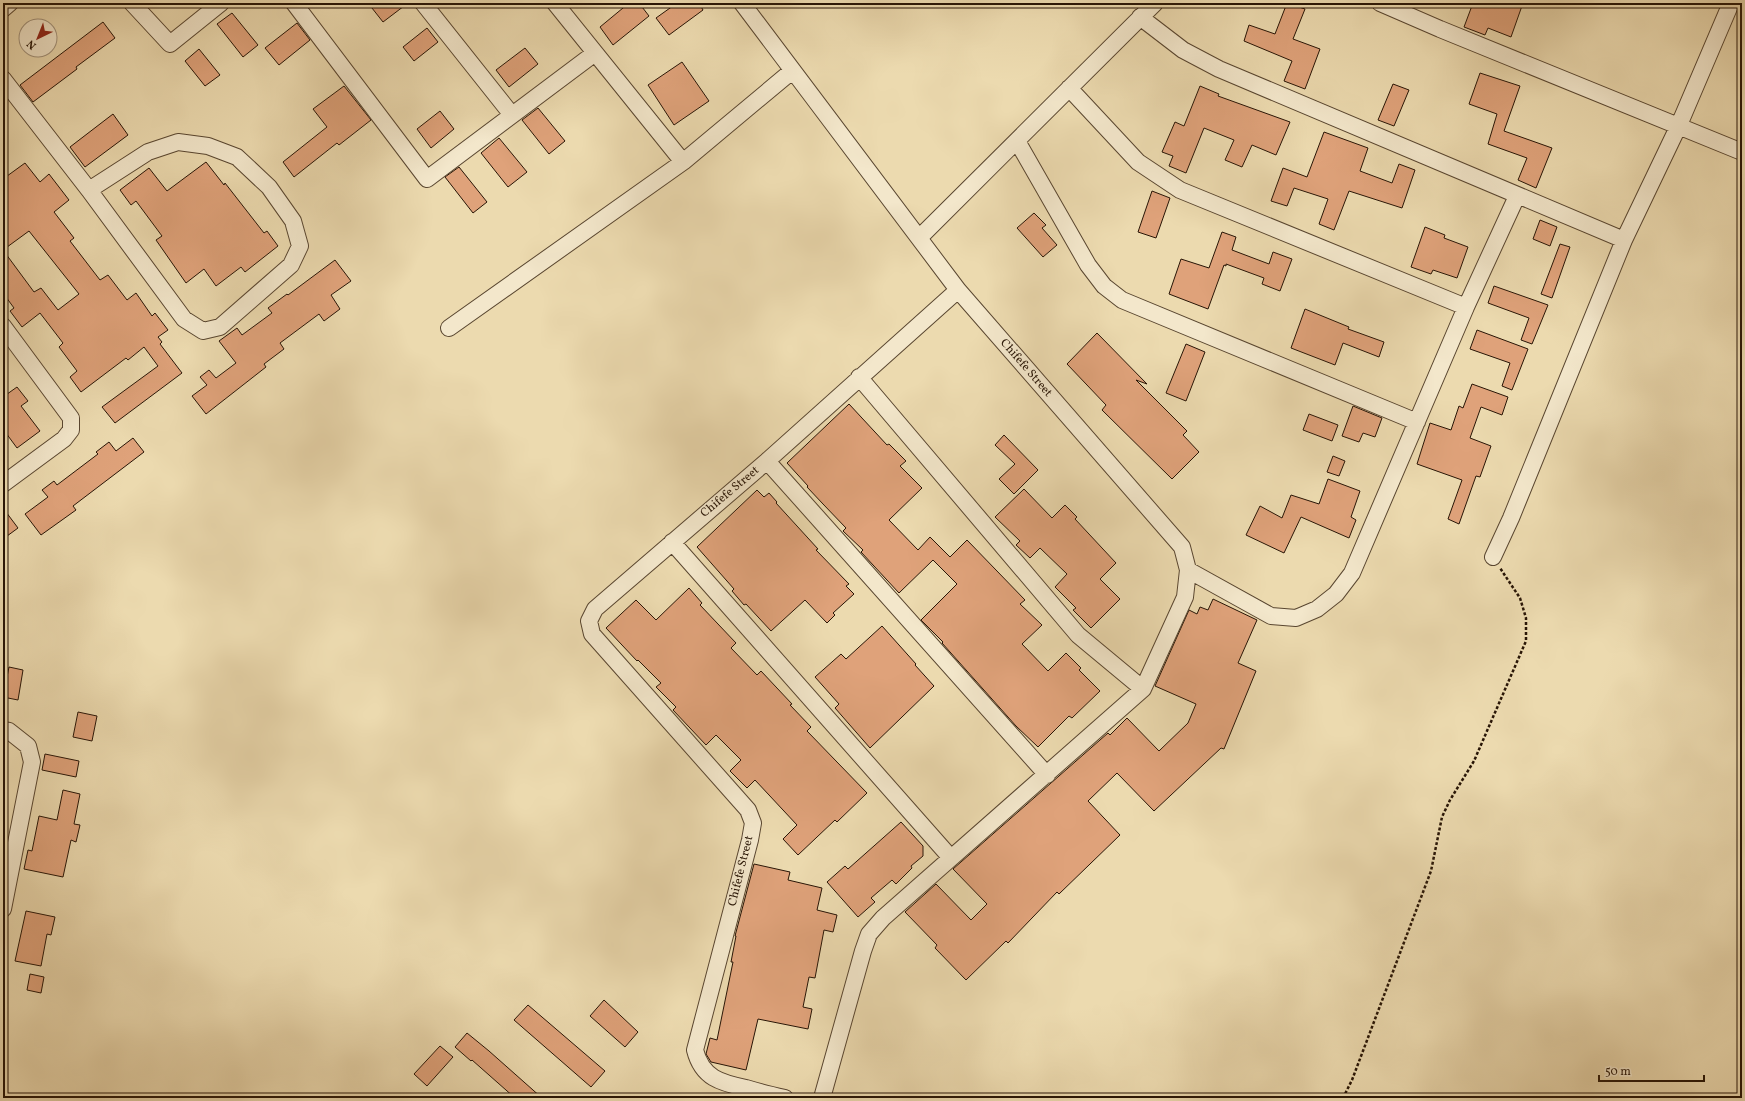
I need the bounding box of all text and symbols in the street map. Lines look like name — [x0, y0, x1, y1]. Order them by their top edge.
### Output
north arrow — [18, 18, 58, 58]
text: N — [24, 36, 40, 52]
street label: Chifefe Street — [996, 336, 1056, 400]
street label: Chifefe Street — [697, 463, 763, 521]
street label: Chifefe Street — [725, 834, 757, 908]
scale bar — [1599, 1057, 1704, 1083]
text: 50 m — [1605, 1064, 1631, 1080]

